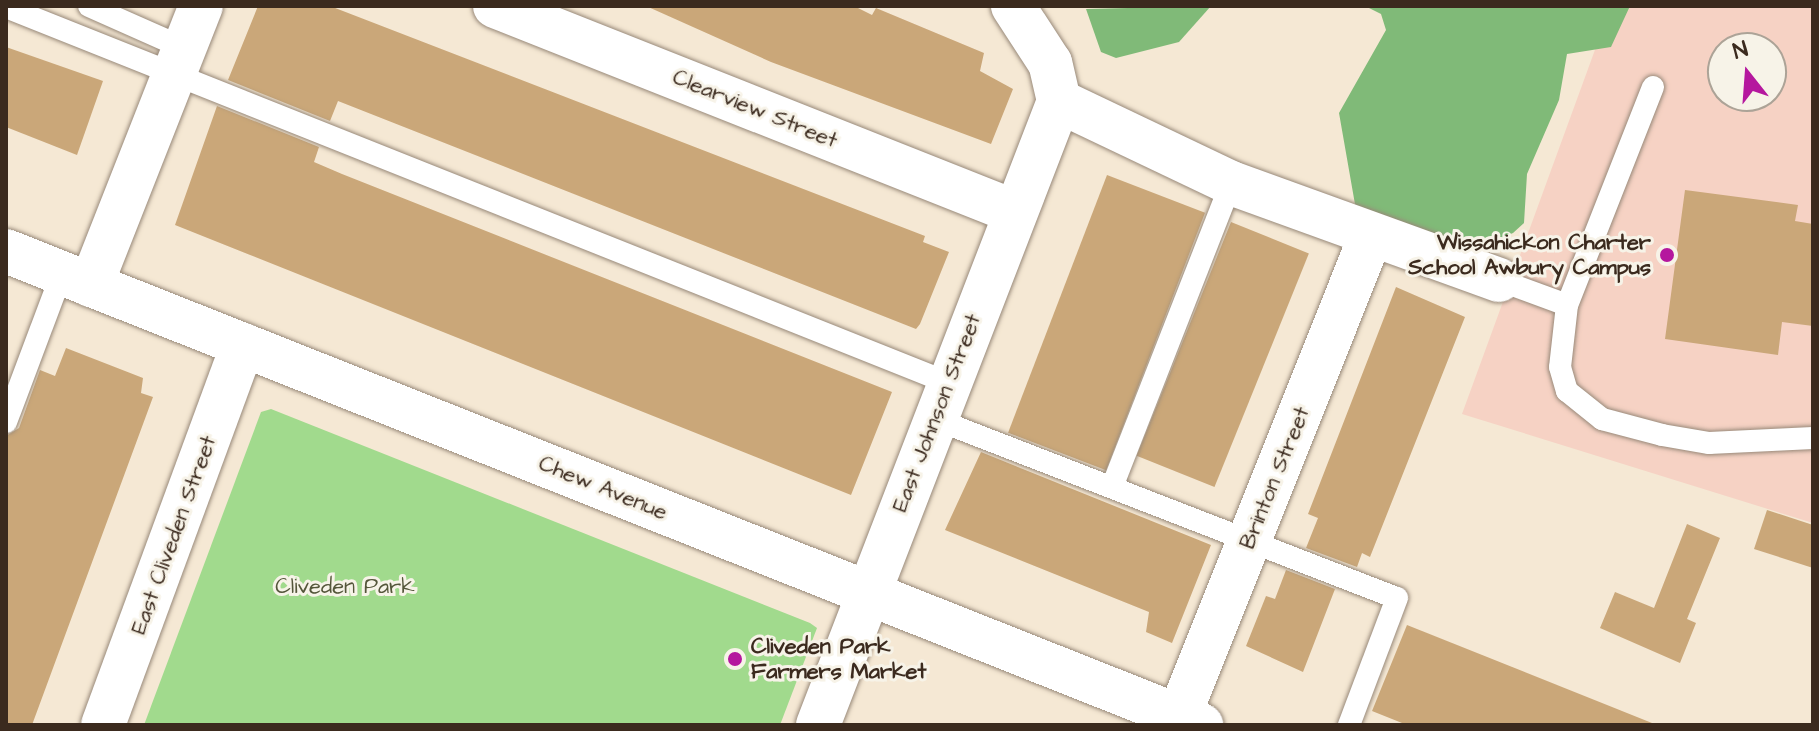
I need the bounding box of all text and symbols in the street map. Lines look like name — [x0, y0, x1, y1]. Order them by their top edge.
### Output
north arrow — [1707, 32, 1787, 112]
text: N — [1729, 34, 1752, 67]
street label: Clearview Street — [669, 64, 841, 154]
place label: Wissahickon Charter School Awbury Campus — [1408, 229, 1651, 280]
marker: Wissahickon Charter School Awbury Campus — [1658, 246, 1676, 264]
street label: East Johnson Street — [887, 310, 987, 516]
street label: Brinton Street — [1234, 403, 1316, 553]
street label: East Cliveden Street — [126, 432, 222, 638]
street label: Chew Avenue — [535, 450, 671, 526]
park label: Cliveden Park — [275, 574, 415, 600]
place label: Cliveden Park Farmers Market — [751, 633, 926, 684]
marker: Cliveden Park Farmers Market — [726, 650, 744, 668]

